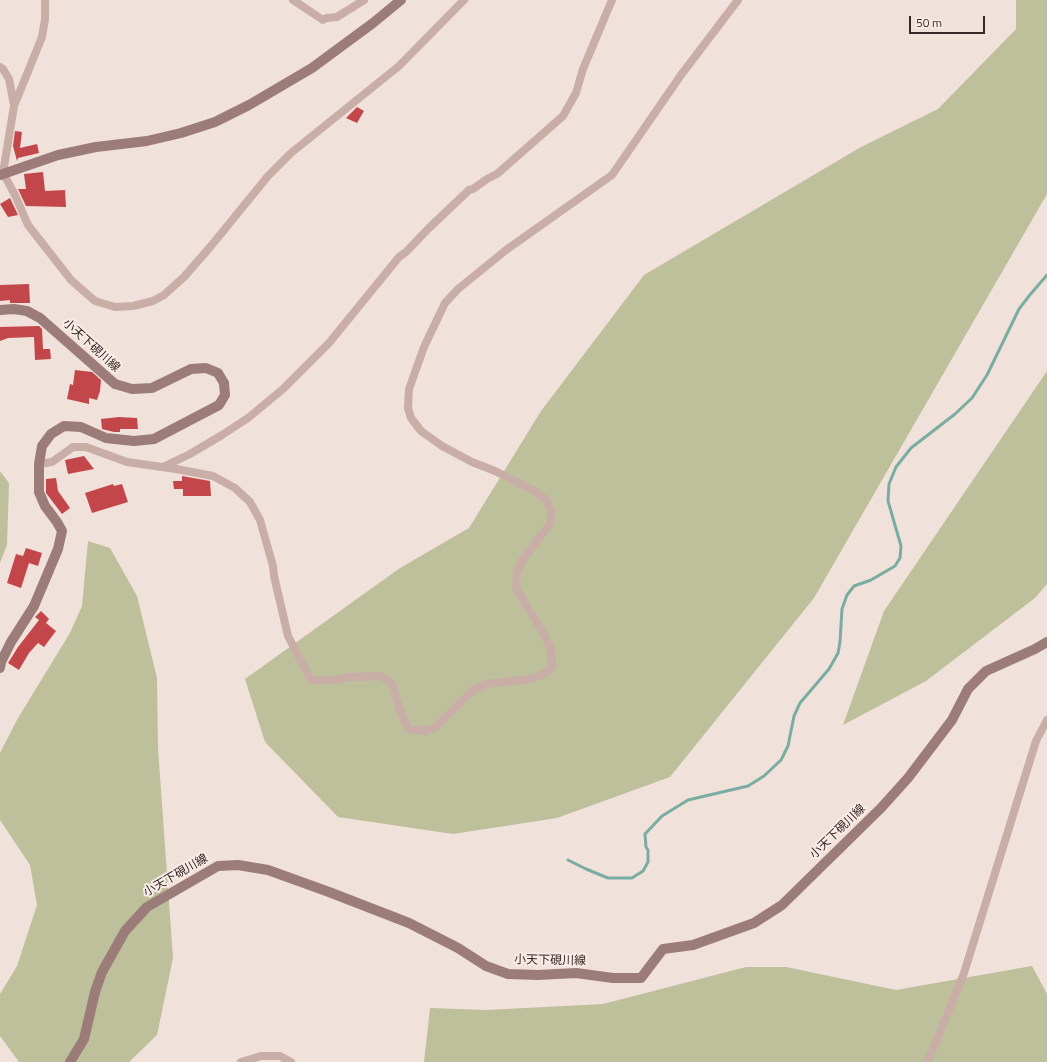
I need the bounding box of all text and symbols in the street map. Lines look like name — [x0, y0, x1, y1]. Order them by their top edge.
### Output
scale bar — [911, 8, 987, 34]
text: 50 m — [916, 13, 942, 32]
street label: 小天下硯川線 — [59, 317, 123, 375]
street label: 小天下硯川線 — [807, 802, 869, 862]
street label: 小天下硯川線 — [141, 852, 211, 900]
street label: 小天下硯川線 — [514, 953, 586, 969]

